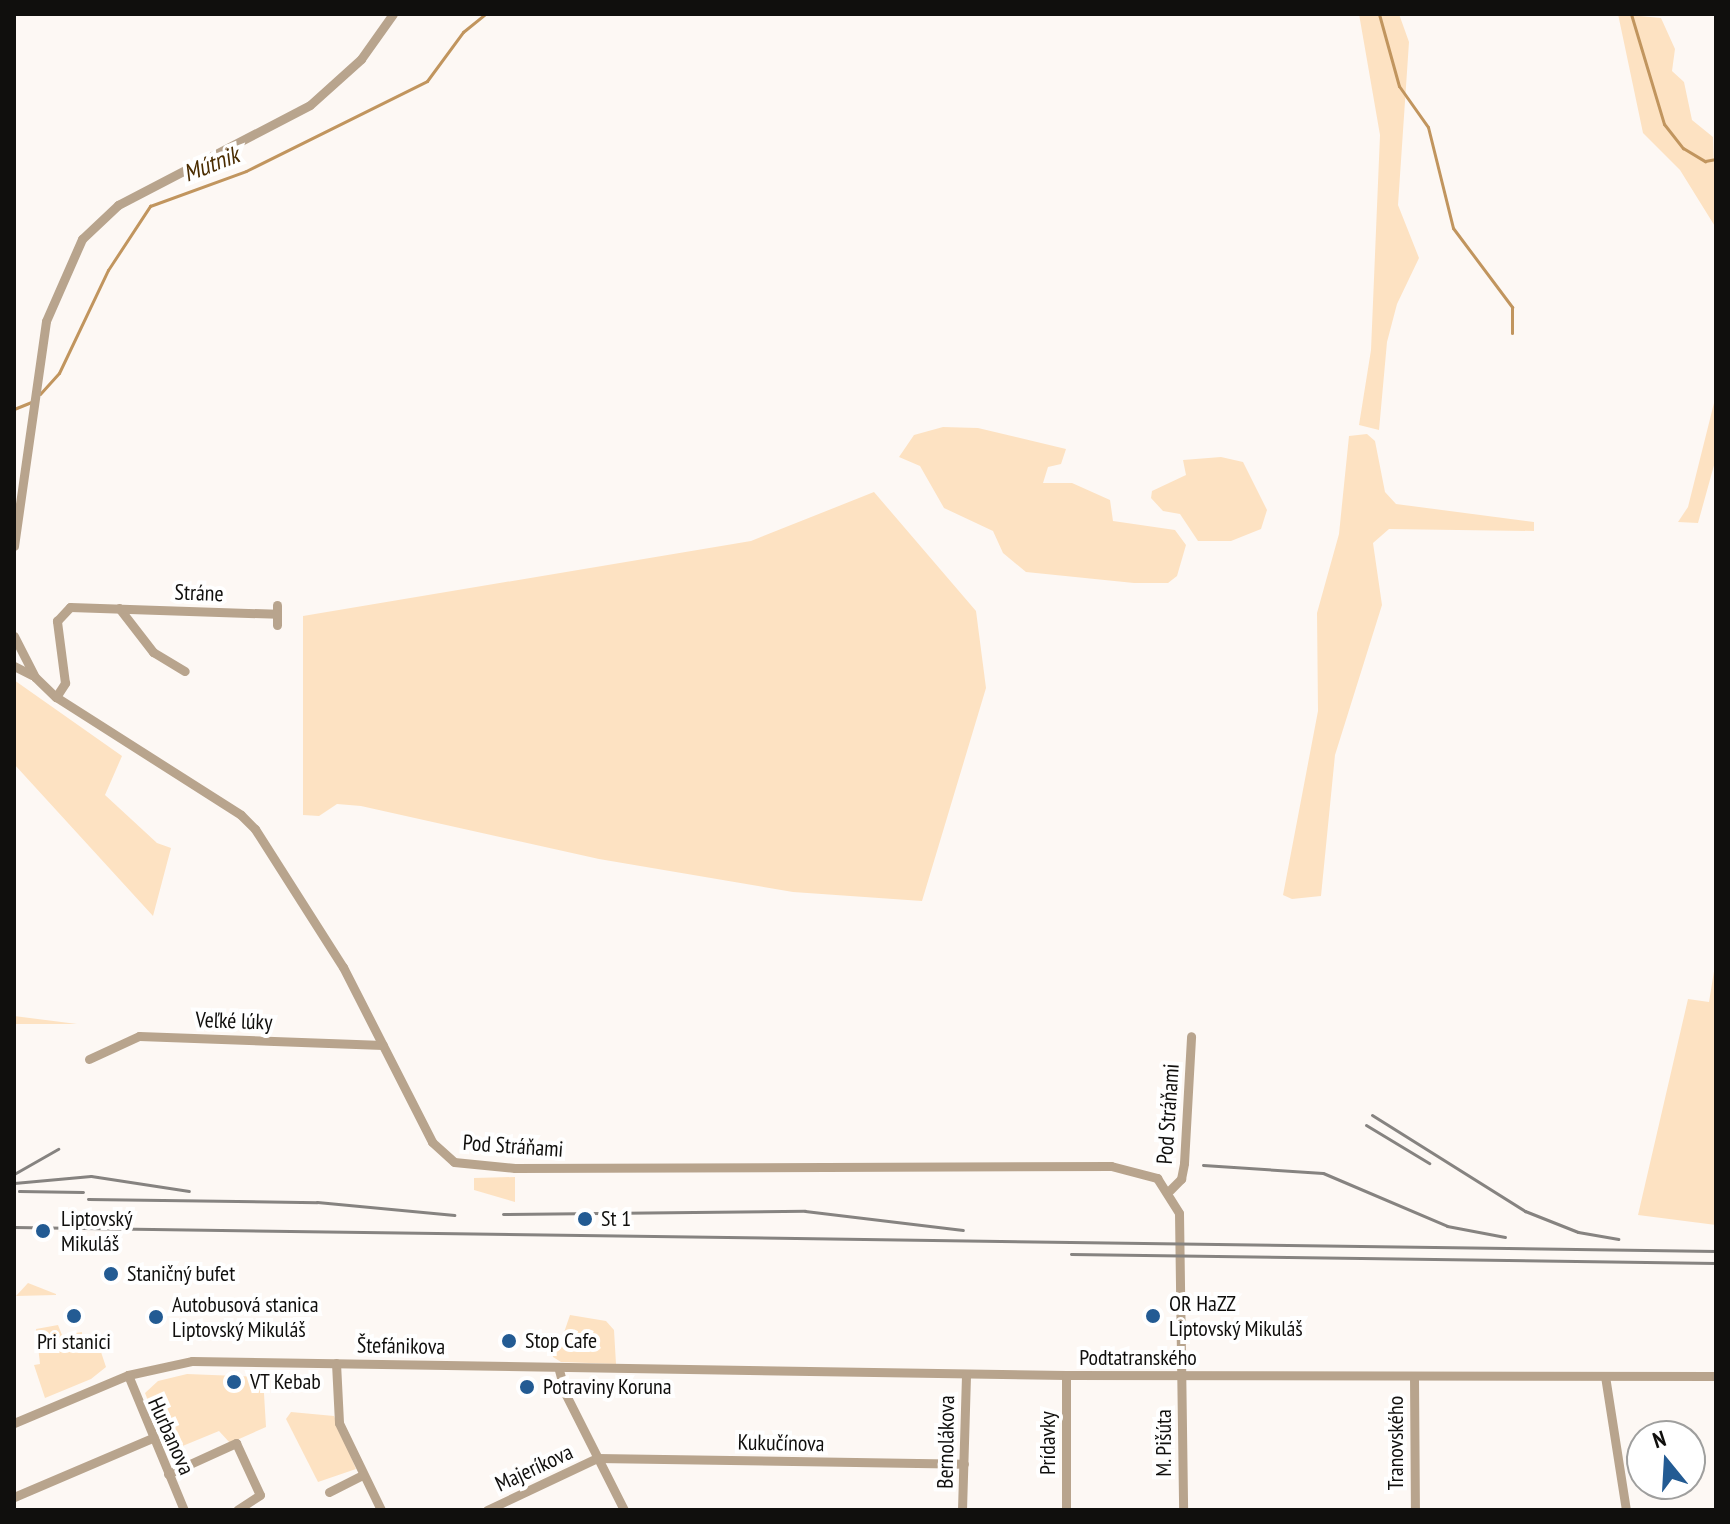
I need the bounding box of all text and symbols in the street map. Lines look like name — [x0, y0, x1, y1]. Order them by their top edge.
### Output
water label: Mútnik — [179, 140, 243, 188]
street label: Stráne — [174, 579, 224, 607]
street label: Veľké lúky — [195, 1006, 273, 1036]
street label: Pod Stráňami — [1151, 1063, 1185, 1165]
street label: Pod Stráňami — [462, 1129, 564, 1163]
place label: Liptovský Mikuláš — [61, 1205, 132, 1256]
place label: St 1 — [601, 1206, 631, 1232]
marker: St 1 — [576, 1210, 594, 1228]
marker: Liptovský Mikuláš — [32, 1220, 54, 1242]
place label: Staničný bufet — [127, 1261, 236, 1287]
marker: Staničný bufet — [102, 1265, 120, 1283]
place label: OR HaZZ Liptovský Mikuláš — [1169, 1290, 1303, 1342]
place label: Autobusová stanica Liptovský Mikuláš — [172, 1291, 318, 1342]
marker: Pri stanici — [65, 1307, 83, 1325]
marker: OR HaZZ Liptovský Mikuláš — [1144, 1307, 1162, 1325]
marker: Autobusová stanica Liptovský Mikuláš — [147, 1308, 165, 1326]
place label: Stop Cafe — [525, 1328, 597, 1354]
place label: Pri stanici — [37, 1329, 111, 1355]
street label: Štefánikova — [357, 1332, 445, 1360]
marker: Stop Cafe — [500, 1332, 518, 1350]
street label: Podtatranského — [1079, 1345, 1197, 1371]
place label: VT Kebab — [250, 1369, 321, 1395]
marker: VT Kebab — [225, 1373, 243, 1391]
place label: Potraviny Koruna — [543, 1374, 672, 1400]
marker: Potraviny Koruna — [518, 1378, 536, 1396]
street label: Hurbanova — [142, 1393, 200, 1479]
street label: Bernolákova — [932, 1395, 960, 1489]
street label: Tranovského — [1383, 1396, 1409, 1490]
street label: M. Pišúta — [1151, 1408, 1177, 1478]
street label: Prídavky — [1035, 1411, 1061, 1475]
north arrow — [1626, 1420, 1706, 1500]
text: N — [1649, 1424, 1669, 1454]
street label: Kukučínova — [737, 1429, 825, 1457]
street label: Majeríkova — [491, 1439, 577, 1497]

